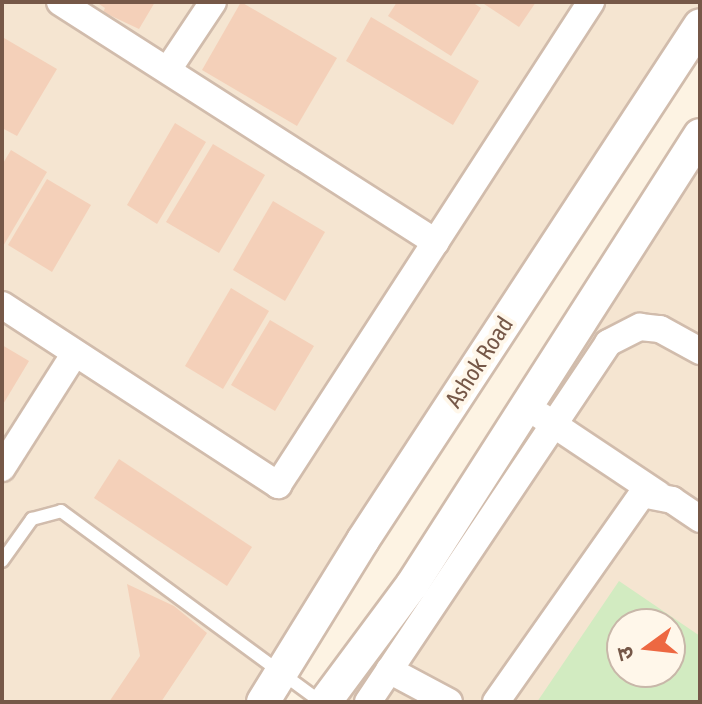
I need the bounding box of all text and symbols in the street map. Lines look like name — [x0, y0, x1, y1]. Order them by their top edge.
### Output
street label: Ashok Road — [439, 311, 519, 413]
north arrow — [606, 608, 686, 688]
text: उ — [611, 644, 639, 663]

